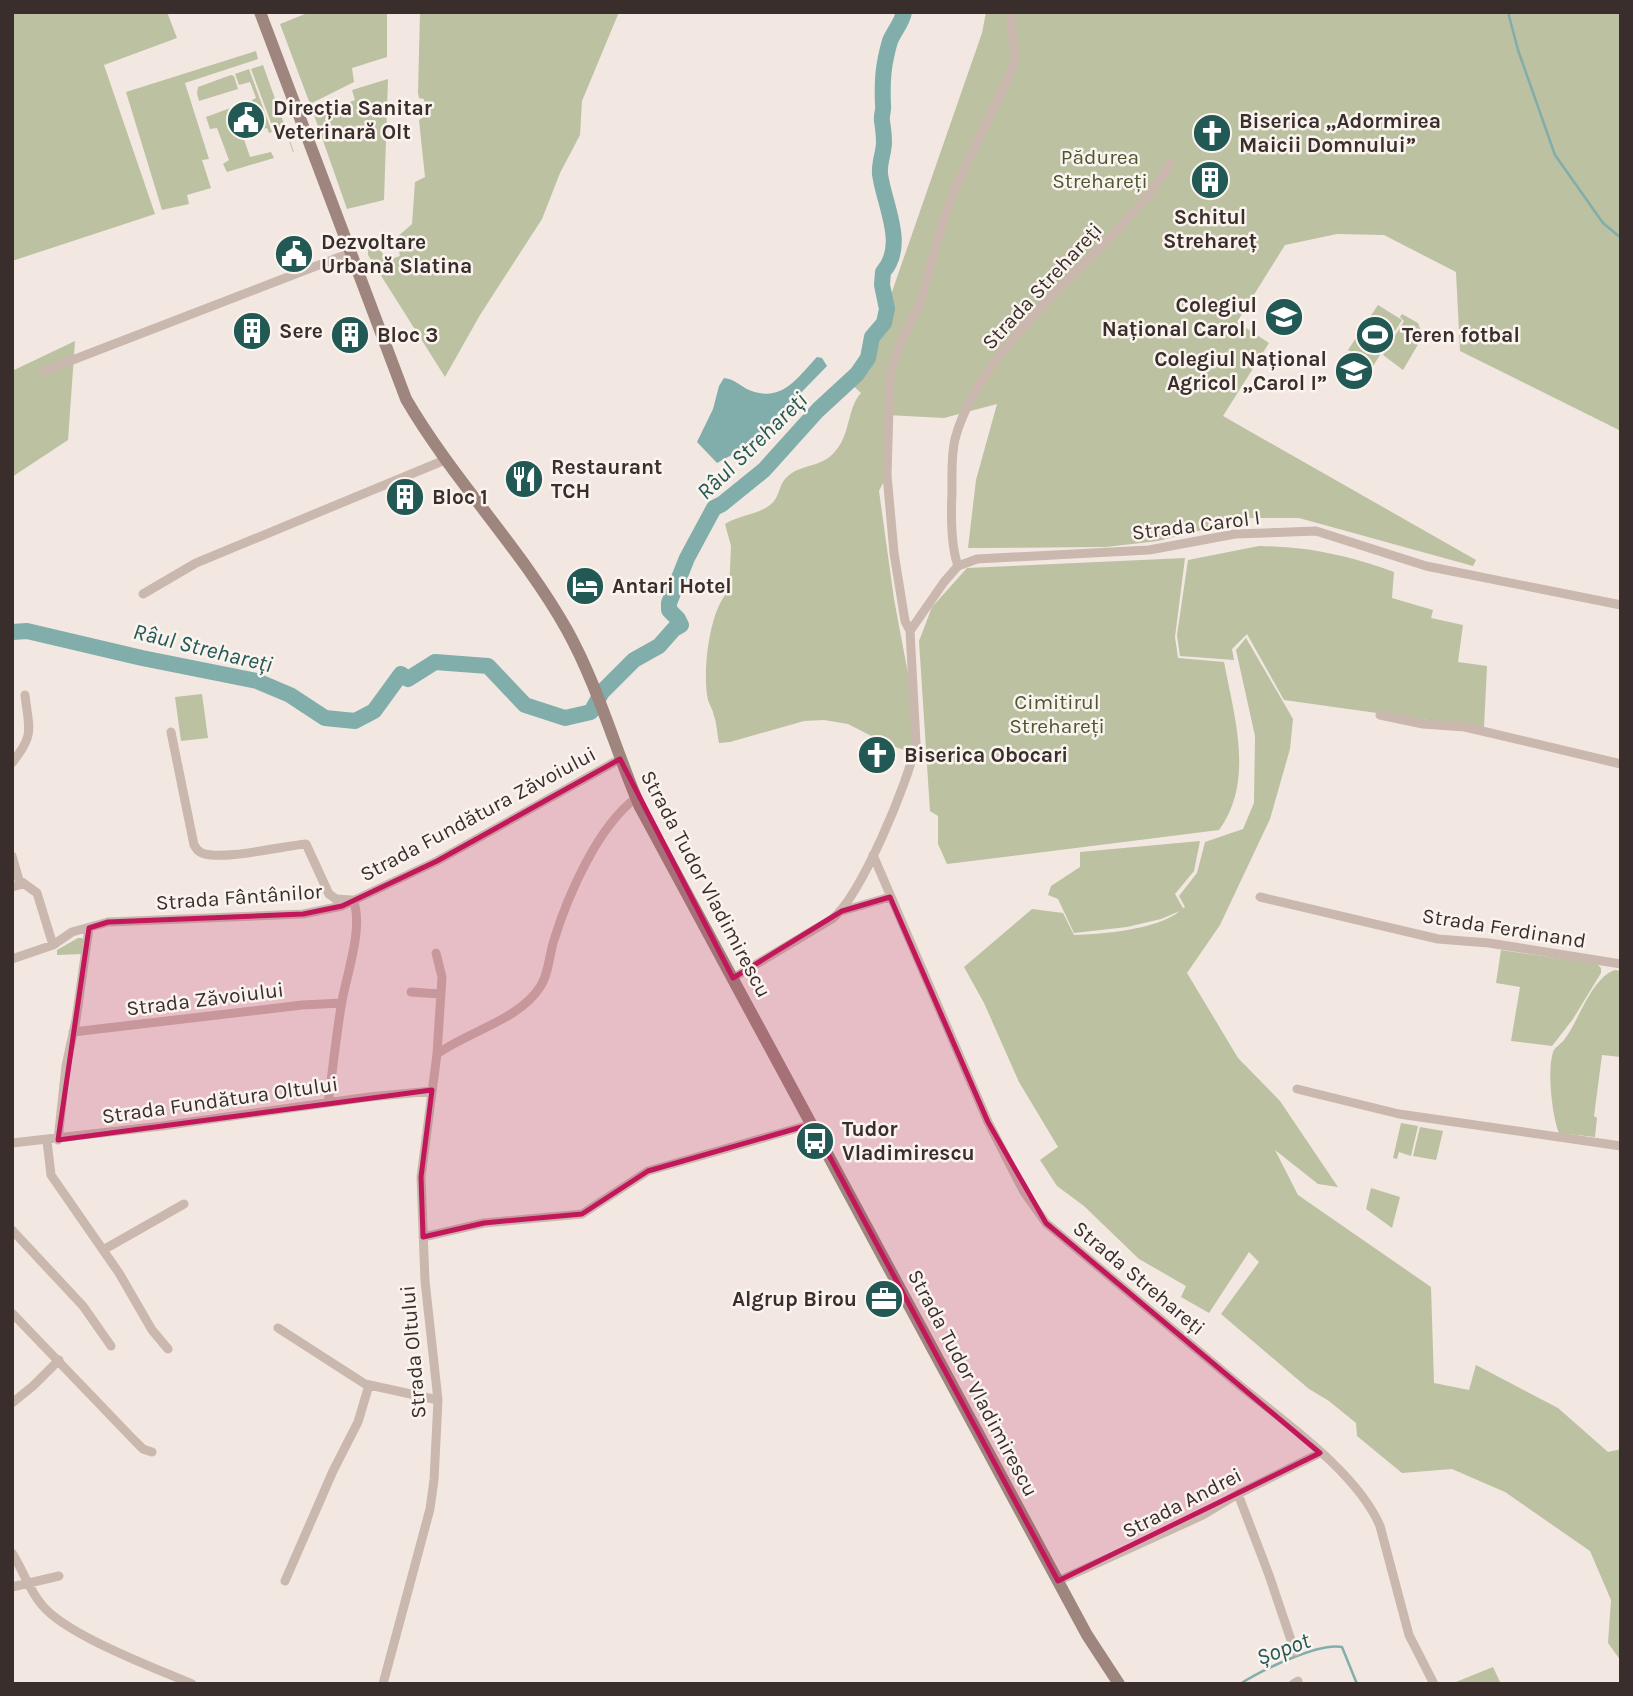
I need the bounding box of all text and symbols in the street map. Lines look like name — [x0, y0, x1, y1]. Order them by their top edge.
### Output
place label: Direcția Sanitar Veterinară Olt — [273, 96, 433, 144]
public building icon: Direcția Sanitar Veterinară Olt — [225, 99, 267, 141]
place label: Biserica „Adormirea Maicii Domnului” — [1239, 109, 1441, 157]
church icon: Biserica „Adormirea Maicii Domnului” — [1191, 112, 1233, 154]
park label: Pădurea Strehareți — [1052, 145, 1148, 193]
building icon: Schitul Strehareț — [1189, 159, 1231, 201]
place label: Schitul Strehareț — [1163, 205, 1257, 253]
street label: Strada Strehareți — [977, 218, 1107, 354]
place label: Dezvoltare Urbană Slatina — [321, 230, 472, 278]
public building icon: Dezvoltare Urbană Slatina — [273, 233, 315, 275]
place label: Colegiul Național Carol l — [1102, 293, 1257, 341]
school or university icon: Colegiul Național Carol l — [1263, 296, 1305, 338]
building icon: Sere — [231, 310, 273, 352]
building icon: Bloc 3 — [329, 314, 371, 356]
sports icon: Teren fotbal — [1354, 314, 1396, 356]
place label: Sere — [279, 319, 323, 343]
place label: Bloc 3 — [377, 323, 438, 347]
place label: Teren fotbal — [1402, 323, 1520, 347]
place label: Colegiul Național Agricol „Carol I” — [1154, 347, 1327, 395]
school or university icon: Colegiul Național Agricol „Carol I” — [1333, 350, 1375, 392]
water label: Râul Strehareți — [691, 387, 813, 505]
place label: Restaurant TCH — [551, 455, 662, 503]
restaurant icon: Restaurant TCH — [503, 458, 545, 500]
building icon: Bloc 1 — [384, 476, 426, 518]
place label: Bloc 1 — [432, 485, 488, 509]
street label: Strada Carol I — [1131, 505, 1261, 545]
hotel icon: Antari Hotel — [564, 565, 606, 607]
place label: Antari Hotel — [612, 574, 732, 598]
water label: Râul Strehareți — [130, 618, 276, 678]
park label: Cimitirul Strehareți — [1009, 690, 1105, 738]
church icon: Biserica Obocari — [856, 734, 898, 776]
street label: Strada Fundătura Zăvoiului — [356, 742, 600, 886]
place label: Biserica Obocari — [904, 743, 1068, 767]
street label: Strada Tudor Vladimirescu — [636, 766, 776, 1002]
street label: Strada Fântânilor — [155, 879, 323, 915]
street label: Strada Ferdinand — [1420, 903, 1588, 953]
street label: Strada Zăvoiului — [125, 977, 285, 1021]
street label: Strada Fundătura Oltului — [100, 1072, 340, 1128]
place label: Tudor Vladimirescu — [842, 1117, 975, 1165]
bus stop icon: Tudor Vladimirescu — [794, 1120, 836, 1162]
street label: Strada Strehareți — [1068, 1216, 1210, 1340]
street label: Strada Tudor Vladimirescu — [903, 1265, 1043, 1501]
office icon: Algrup Birou — [863, 1278, 905, 1320]
street label: Strada Oltului — [395, 1284, 431, 1420]
place label: Algrup Birou — [732, 1287, 857, 1311]
street label: Strada Andrei — [1118, 1463, 1246, 1543]
water label: Șopot — [1252, 1626, 1315, 1671]

